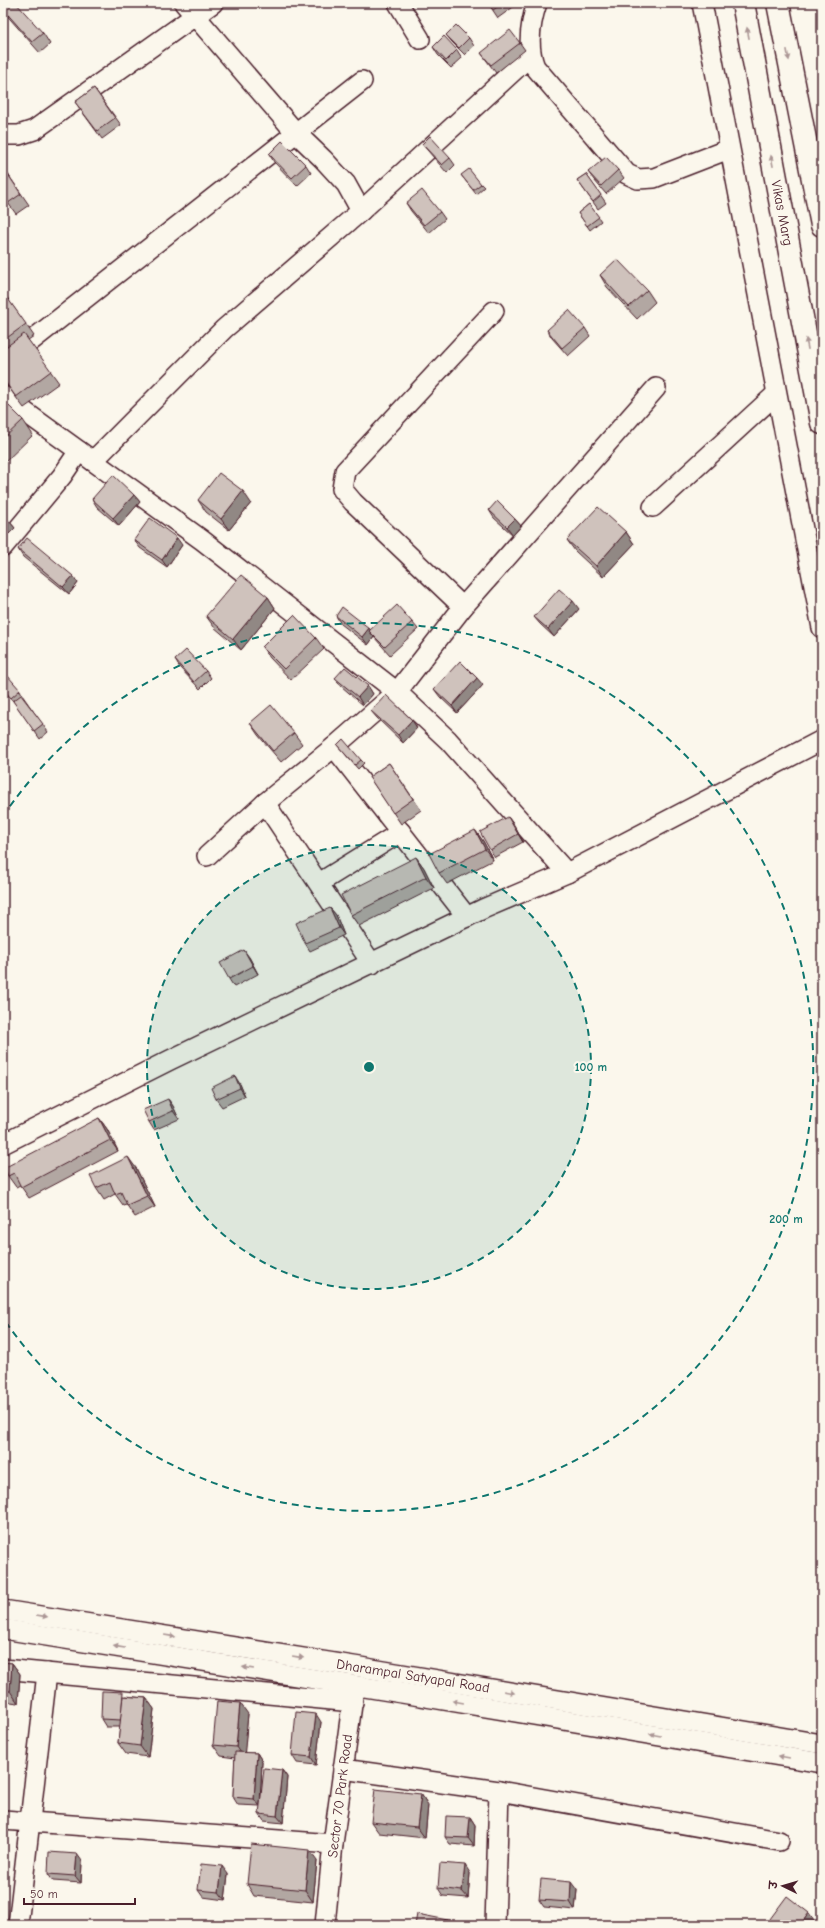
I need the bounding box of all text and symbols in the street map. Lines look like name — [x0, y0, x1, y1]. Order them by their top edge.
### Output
one-way arrow — [745, 27, 751, 39]
one-way arrow — [786, 49, 792, 61]
one-way arrow — [769, 155, 775, 167]
street label: Vikas Marg — [767, 179, 797, 247]
one-way arrow — [804, 338, 810, 350]
centre of rings — [362, 1060, 376, 1074]
text: 100 m — [575, 1060, 607, 1074]
text: 200 m — [769, 1212, 803, 1226]
one-way arrow — [35, 1613, 48, 1619]
one-way arrow — [164, 1633, 176, 1639]
one-way arrow — [113, 1644, 125, 1650]
one-way arrow — [292, 1654, 304, 1660]
street label: Dharampal Satyapal Road — [335, 1655, 491, 1697]
one-way arrow — [242, 1664, 254, 1670]
one-way arrow — [503, 1689, 515, 1695]
one-way arrow — [452, 1699, 464, 1705]
one-way arrow — [649, 1732, 661, 1738]
street label: Sector 70 Park Road — [324, 1733, 356, 1859]
one-way arrow — [777, 1753, 790, 1759]
north arrow — [763, 1866, 803, 1906]
text: उ — [767, 1879, 780, 1890]
scale bar — [24, 1880, 135, 1906]
text: 50 m — [30, 1887, 58, 1901]

